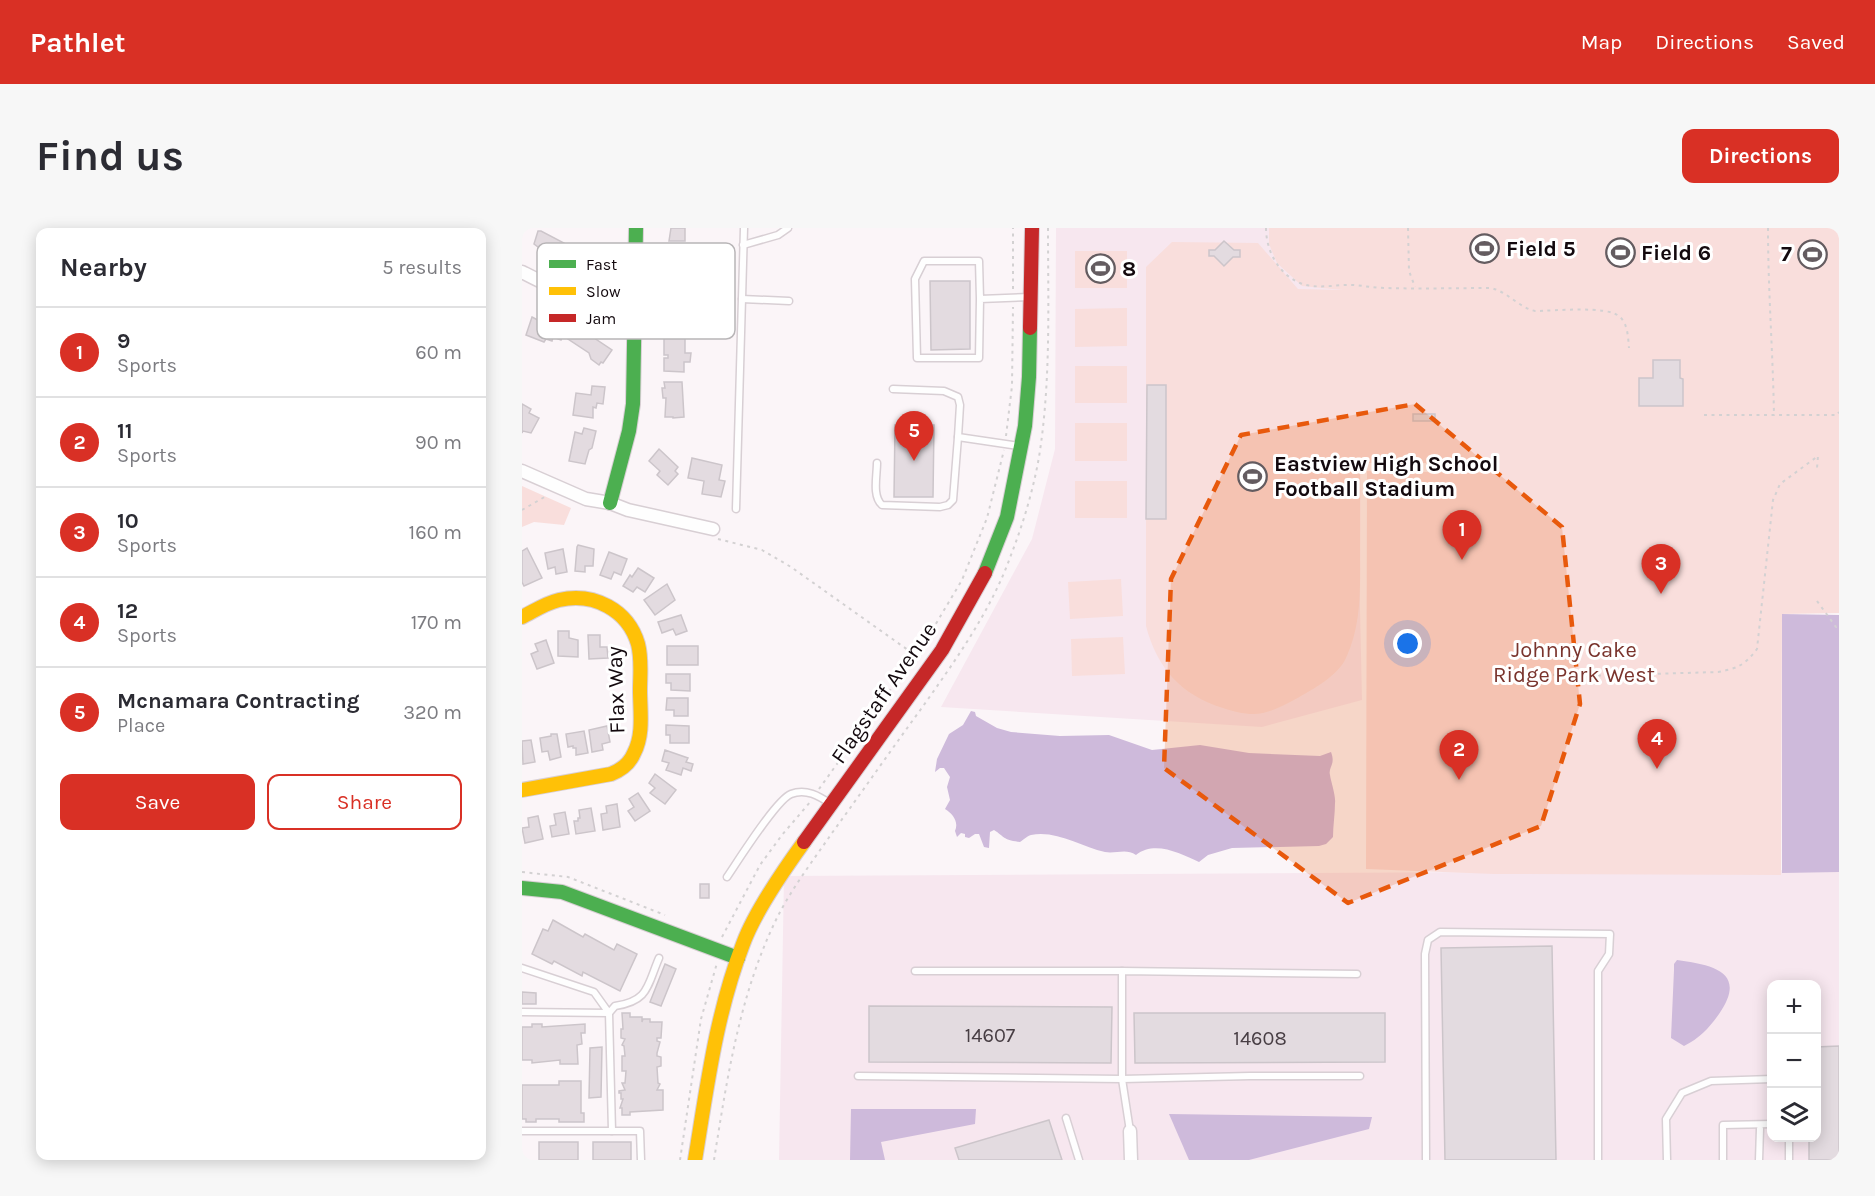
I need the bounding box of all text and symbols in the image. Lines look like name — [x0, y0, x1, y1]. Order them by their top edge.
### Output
text: Pathlet — [30, 26, 126, 59]
text: Map — [1581, 30, 1622, 54]
text: Directions — [1655, 30, 1754, 54]
text: Saved — [1787, 30, 1845, 54]
button: Directions — [1682, 129, 1839, 183]
text: Find us — [36, 131, 184, 181]
sports icon: Field 5 — [1469, 233, 1501, 265]
place label: Field 5 — [1506, 236, 1575, 262]
sports icon: Field 6 — [1604, 237, 1636, 269]
sports icon: 7 — [1797, 238, 1829, 270]
place label: Field 6 — [1641, 240, 1711, 266]
place label: 7 — [1781, 241, 1792, 267]
legend — [537, 243, 735, 339]
text: Nearby — [60, 252, 147, 283]
sports icon: 8 — [1085, 253, 1117, 285]
text: Fast — [586, 255, 617, 274]
text: 5 results — [382, 256, 462, 279]
place label: 8 — [1122, 256, 1136, 282]
text: Slow — [586, 282, 621, 301]
text: Jam — [586, 309, 616, 328]
text: 9 — [117, 328, 130, 354]
text: 1 — [76, 341, 83, 364]
text: 60 m — [415, 341, 462, 364]
text: Sports — [117, 354, 177, 377]
pin: 5 — [894, 412, 934, 461]
text: 11 — [117, 418, 133, 444]
text: 2 — [73, 431, 86, 454]
text: 90 m — [415, 431, 462, 454]
text: Sports — [117, 444, 177, 467]
place label: Eastview High School Football Stadium — [1274, 451, 1498, 502]
sports icon: Eastview High School Football Stadium — [1237, 461, 1269, 493]
text: 10 — [117, 508, 139, 534]
pin: 1 — [1442, 510, 1482, 560]
text: 3 — [73, 521, 86, 544]
text: 160 m — [409, 521, 462, 544]
text: Sports — [117, 534, 177, 557]
pin: 3 — [1642, 544, 1680, 594]
text: 12 — [117, 598, 138, 624]
text: 4 — [74, 611, 85, 634]
text: 170 m — [411, 611, 462, 634]
street label: Flagstaff Avenue — [825, 617, 943, 769]
text: Sports — [117, 624, 177, 647]
your location — [1393, 629, 1422, 658]
park label: Johnny Cake Ridge Park West — [1493, 637, 1655, 688]
street label: Flax Way — [601, 646, 631, 734]
text: Mcnamara Contracting — [117, 688, 360, 714]
text: 5 — [74, 701, 85, 724]
text: 320 m — [403, 701, 462, 724]
text: Place — [117, 714, 165, 737]
pin: 4 — [1638, 720, 1676, 769]
pin: 2 — [1440, 730, 1478, 780]
button: Save — [60, 774, 255, 830]
button: Share — [267, 774, 462, 830]
map controls — [1767, 980, 1821, 1142]
button: + — [1767, 980, 1821, 1034]
house number: 14607 — [965, 1024, 1016, 1047]
house number: 14608 — [1233, 1027, 1287, 1050]
button: − — [1767, 1034, 1821, 1088]
button: layers — [1767, 1088, 1821, 1142]

